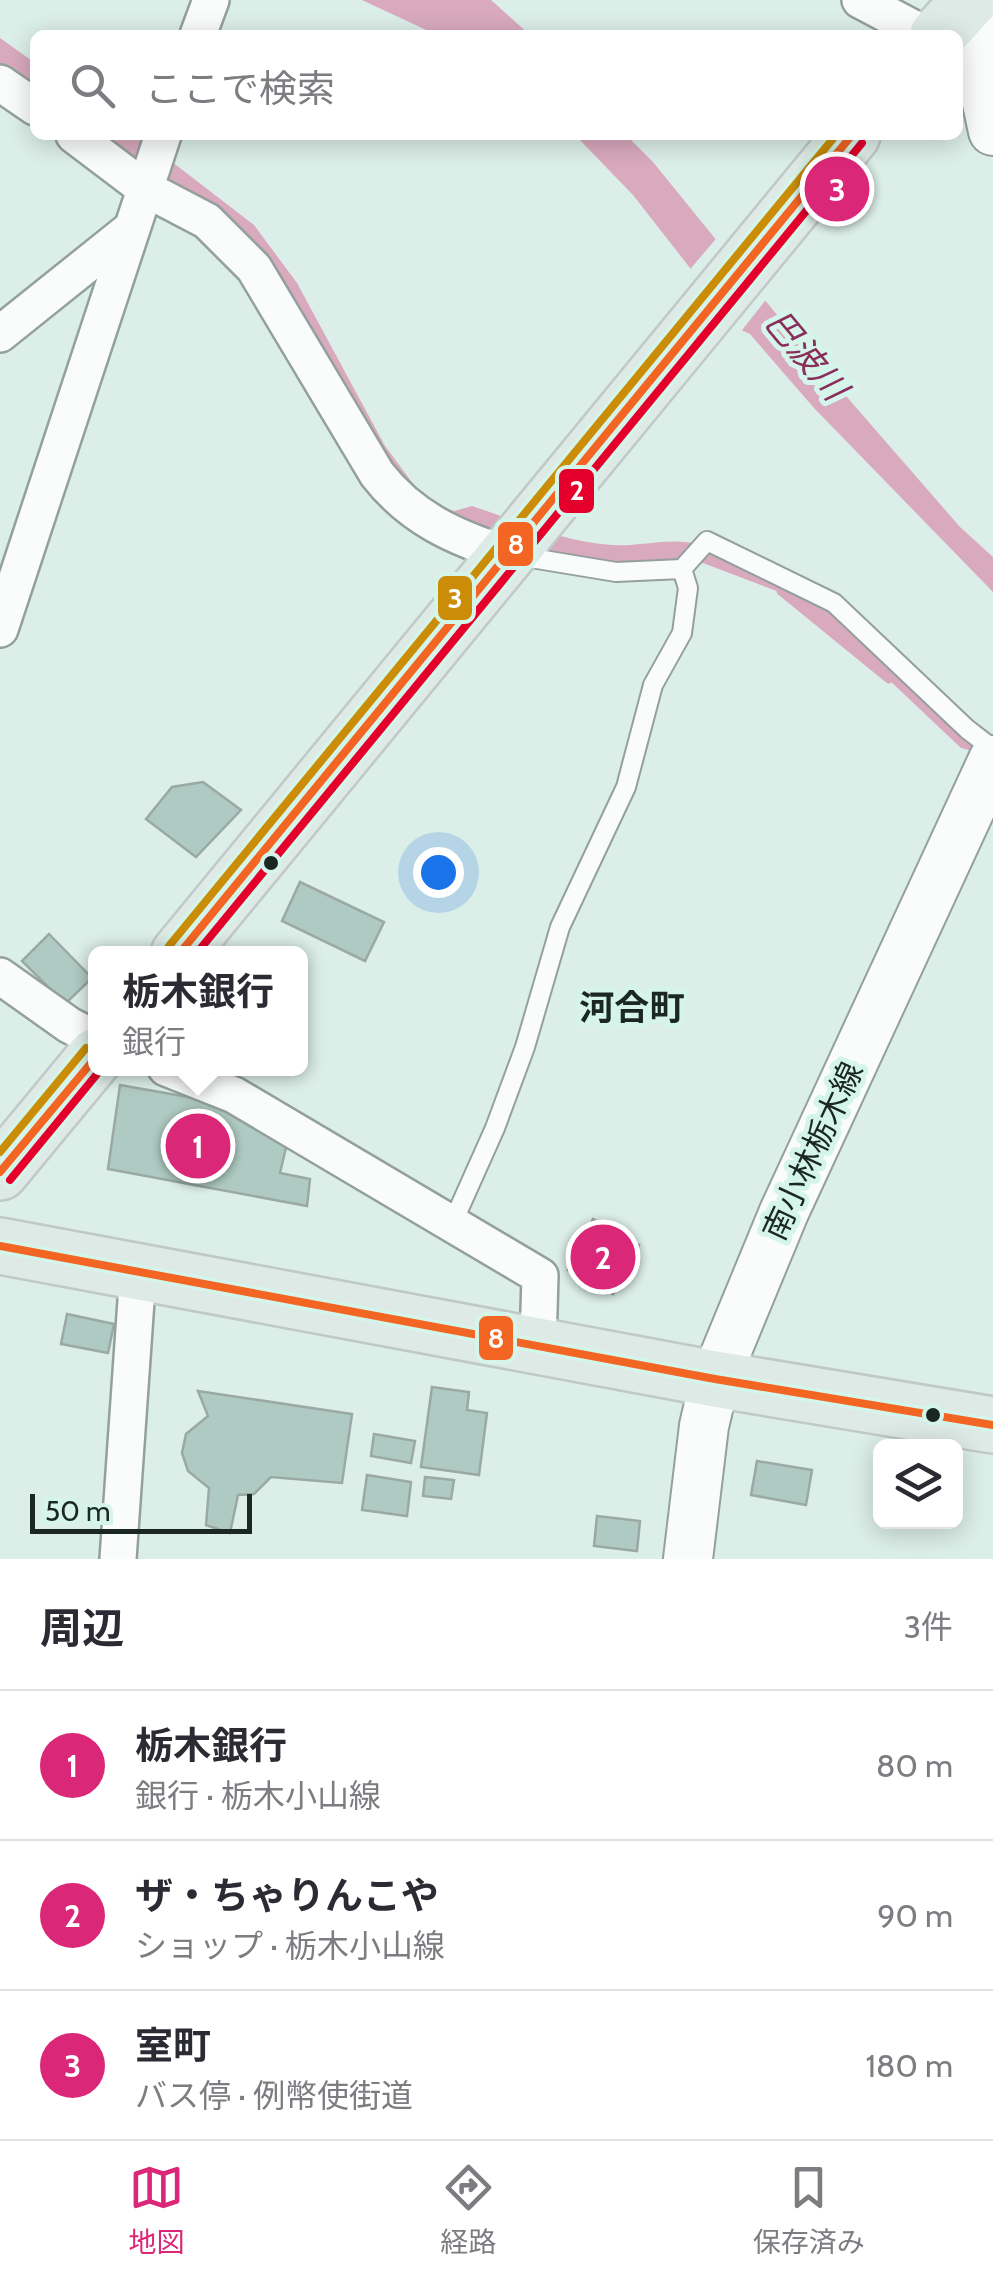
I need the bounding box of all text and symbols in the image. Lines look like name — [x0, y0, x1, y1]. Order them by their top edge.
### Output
search box — [30, 30, 963, 140]
icon: search — [65, 58, 120, 113]
text: ここで検索 — [145, 65, 335, 112]
pin: 3 — [804, 152, 870, 226]
water label: 巴波川 — [756, 301, 859, 412]
line badge: 2 — [557, 467, 596, 515]
text: 2 — [570, 473, 584, 507]
line badge: 8 — [496, 520, 535, 568]
text: 8 — [508, 527, 524, 561]
line badge: 3 — [436, 574, 474, 622]
text: 3 — [447, 581, 463, 615]
your location — [413, 847, 464, 898]
unlabelled marker — [261, 853, 281, 873]
popup — [88, 946, 308, 1076]
text: 栃木銀行 — [122, 968, 274, 1015]
district label: 河合町 — [579, 986, 685, 1029]
text: 銀行 — [122, 1022, 186, 1061]
street label: 南小林栃木線 — [754, 1056, 871, 1246]
pin: 1 — [166, 1108, 230, 1184]
pin: 2 — [570, 1220, 636, 1294]
line badge: 8 — [477, 1314, 515, 1362]
text: 8 — [488, 1321, 504, 1355]
unlabelled marker — [923, 1405, 943, 1425]
map controls — [873, 1439, 963, 1529]
button: layers — [873, 1439, 963, 1529]
scale bar — [30, 1489, 252, 1534]
text: 50 m — [45, 1494, 111, 1528]
text: 周辺 — [40, 1602, 124, 1654]
text: 3件 — [904, 1607, 953, 1646]
text: 栃木銀行 — [135, 1722, 287, 1769]
text: 1 — [67, 1746, 78, 1785]
text: 80 m — [876, 1746, 953, 1785]
text: 銀行 · 栃木小山線 — [135, 1776, 381, 1815]
text: ザ・ちゃりんこや — [135, 1872, 439, 1919]
text: 2 — [64, 1896, 81, 1935]
text: 90 m — [877, 1896, 953, 1935]
text: ショップ · 栃木小山線 — [135, 1926, 445, 1965]
text: 室町 — [135, 2022, 211, 2069]
text: 3 — [64, 2046, 81, 2085]
text: 180 m — [866, 2046, 953, 2085]
text: バス停 · 例幣使街道 — [135, 2076, 413, 2115]
tab: 地図 — [128, 2160, 184, 2260]
tab: 経路 — [440, 2160, 497, 2260]
tab: 保存済み — [753, 2160, 865, 2260]

